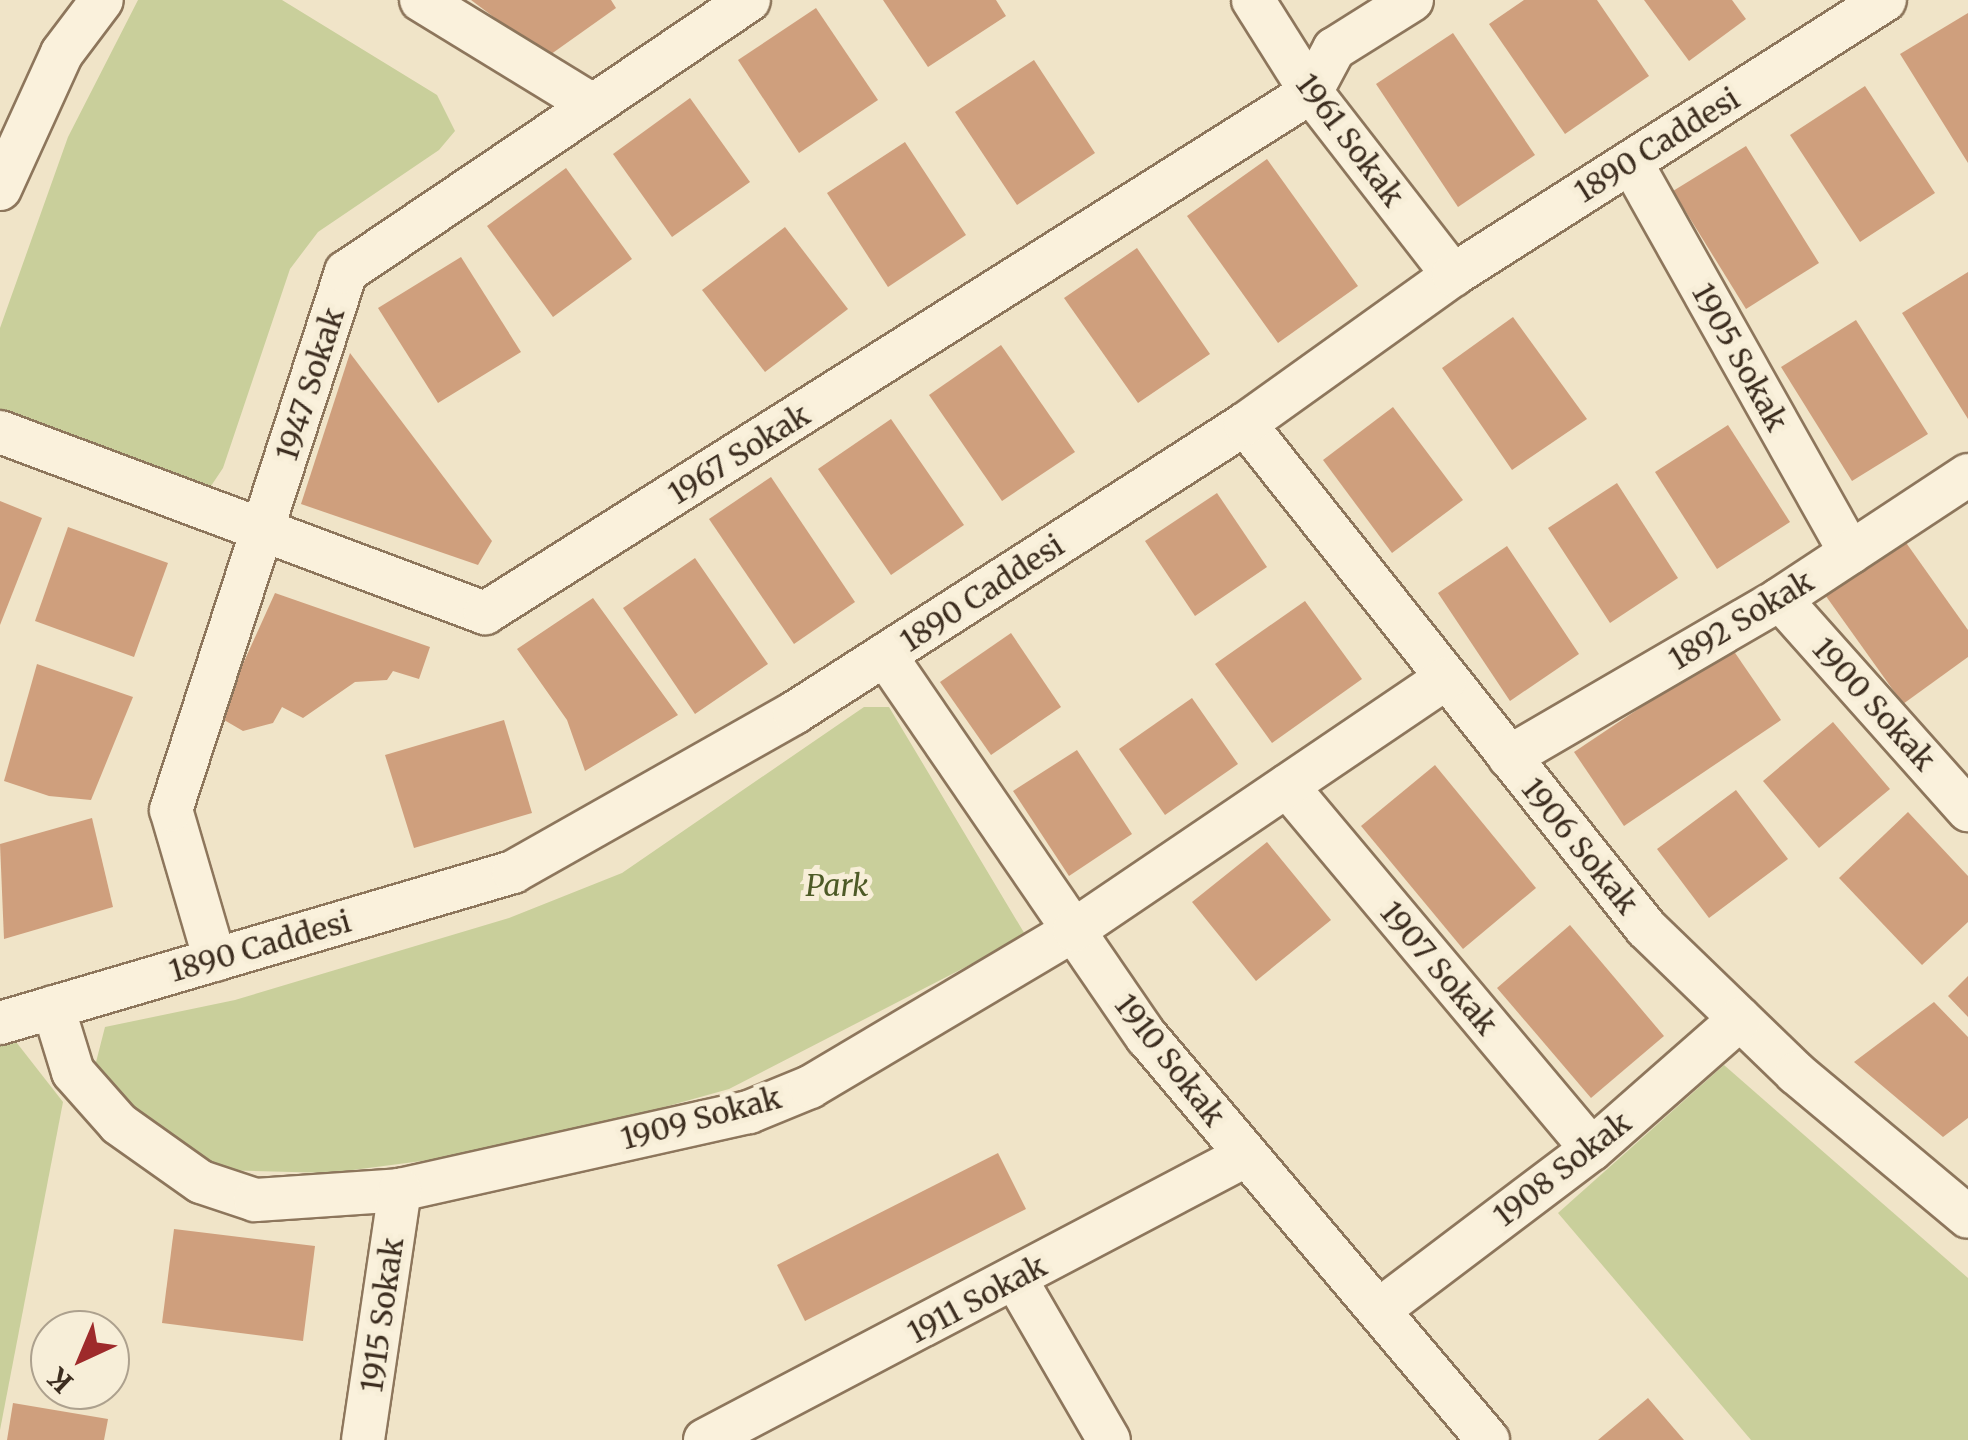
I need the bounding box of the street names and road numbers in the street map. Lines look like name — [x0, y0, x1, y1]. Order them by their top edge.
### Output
street label: 1961 Sokak — [1289, 67, 1411, 213]
street label: 1890 Caddesi — [1568, 80, 1746, 210]
street label: 1905 Sokak — [1685, 277, 1795, 437]
street label: 1947 Sokak — [268, 303, 352, 465]
street label: 1967 Sokak — [662, 396, 816, 512]
street label: 1890 Caddesi — [894, 527, 1070, 659]
street label: 1892 Sokak — [1662, 563, 1820, 677]
street label: 1900 Sokak — [1805, 630, 1943, 778]
street label: 1906 Sokak — [1514, 771, 1646, 921]
street label: 1907 Sokak — [1373, 894, 1505, 1042]
street label: 1890 Caddesi — [165, 903, 355, 989]
street label: 1910 Sokak — [1107, 987, 1233, 1133]
street label: 1909 Sokak — [617, 1079, 785, 1157]
street label: 1908 Sokak — [1486, 1104, 1638, 1234]
street label: 1915 Sokak — [353, 1235, 411, 1395]
street label: 1911 Sokak — [902, 1247, 1052, 1351]

